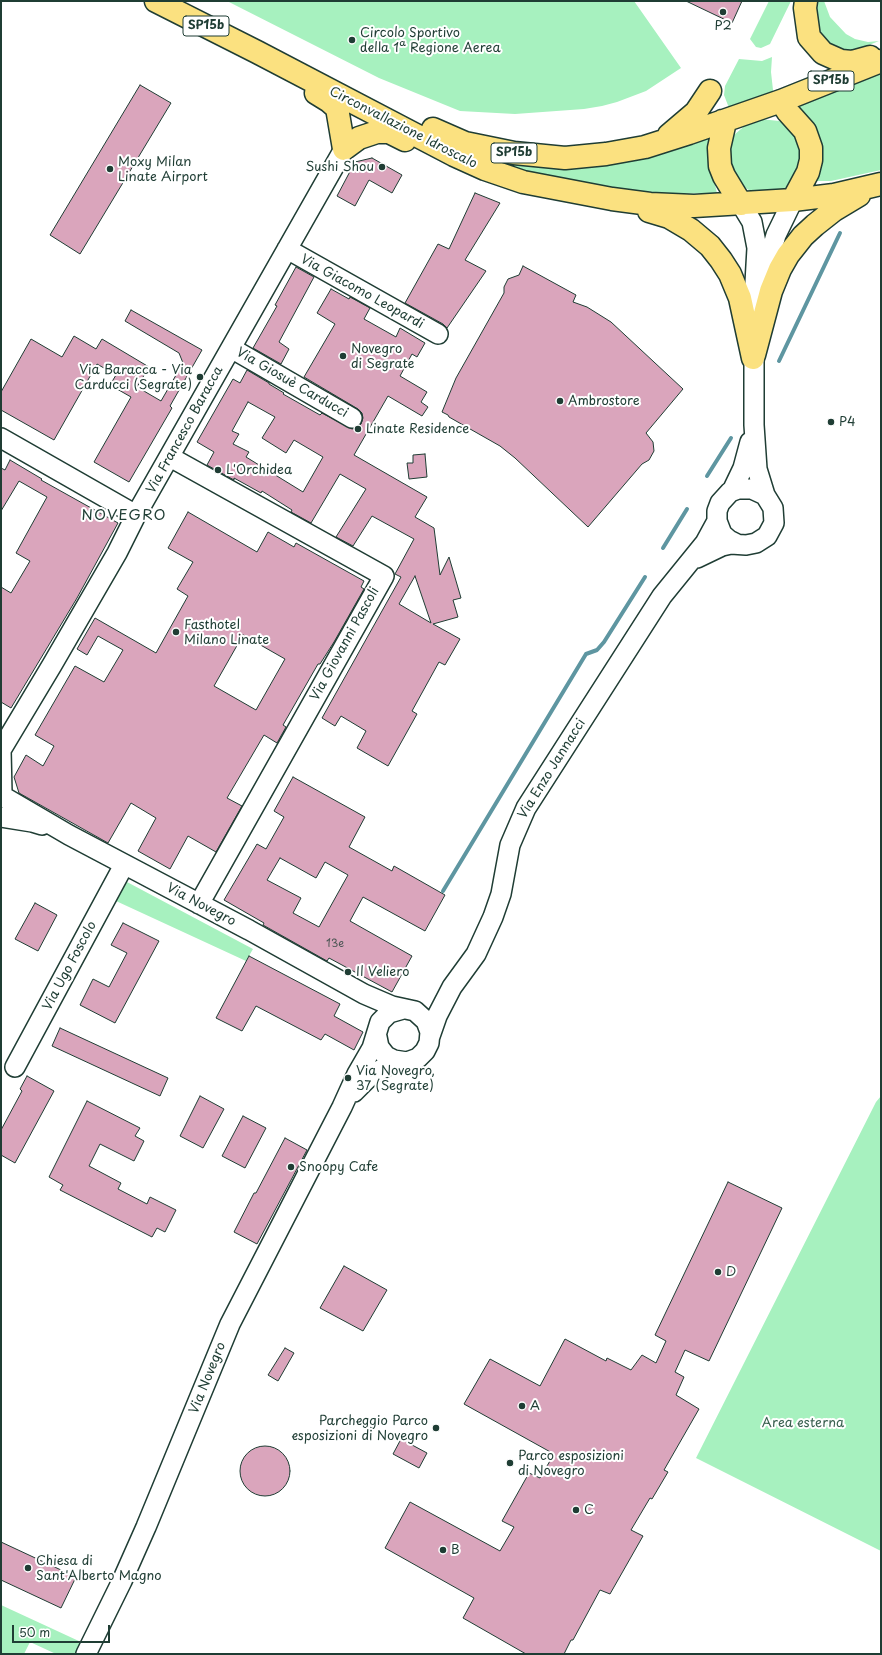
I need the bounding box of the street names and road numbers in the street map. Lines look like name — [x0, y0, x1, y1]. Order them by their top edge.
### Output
road number: SP15b — [183, 16, 229, 36]
road number: SP15b — [808, 71, 854, 91]
street label: Circonvallazione Idroscalo — [326, 84, 480, 172]
road number: SP15b — [491, 143, 537, 163]
street label: Via Giacomo Leopardi — [298, 252, 426, 332]
street label: Via Giosuè Carducci — [233, 345, 351, 421]
street label: Via Francesco Baracca — [143, 364, 227, 496]
street label: Via Giovanni Pascoli — [307, 584, 383, 704]
street label: Via Enzo Jannacci — [515, 716, 589, 822]
street label: Via Novegro — [164, 880, 238, 930]
street label: Via Ugo Foscolo — [40, 919, 100, 1013]
street label: Via Novegro — [187, 1340, 229, 1416]

